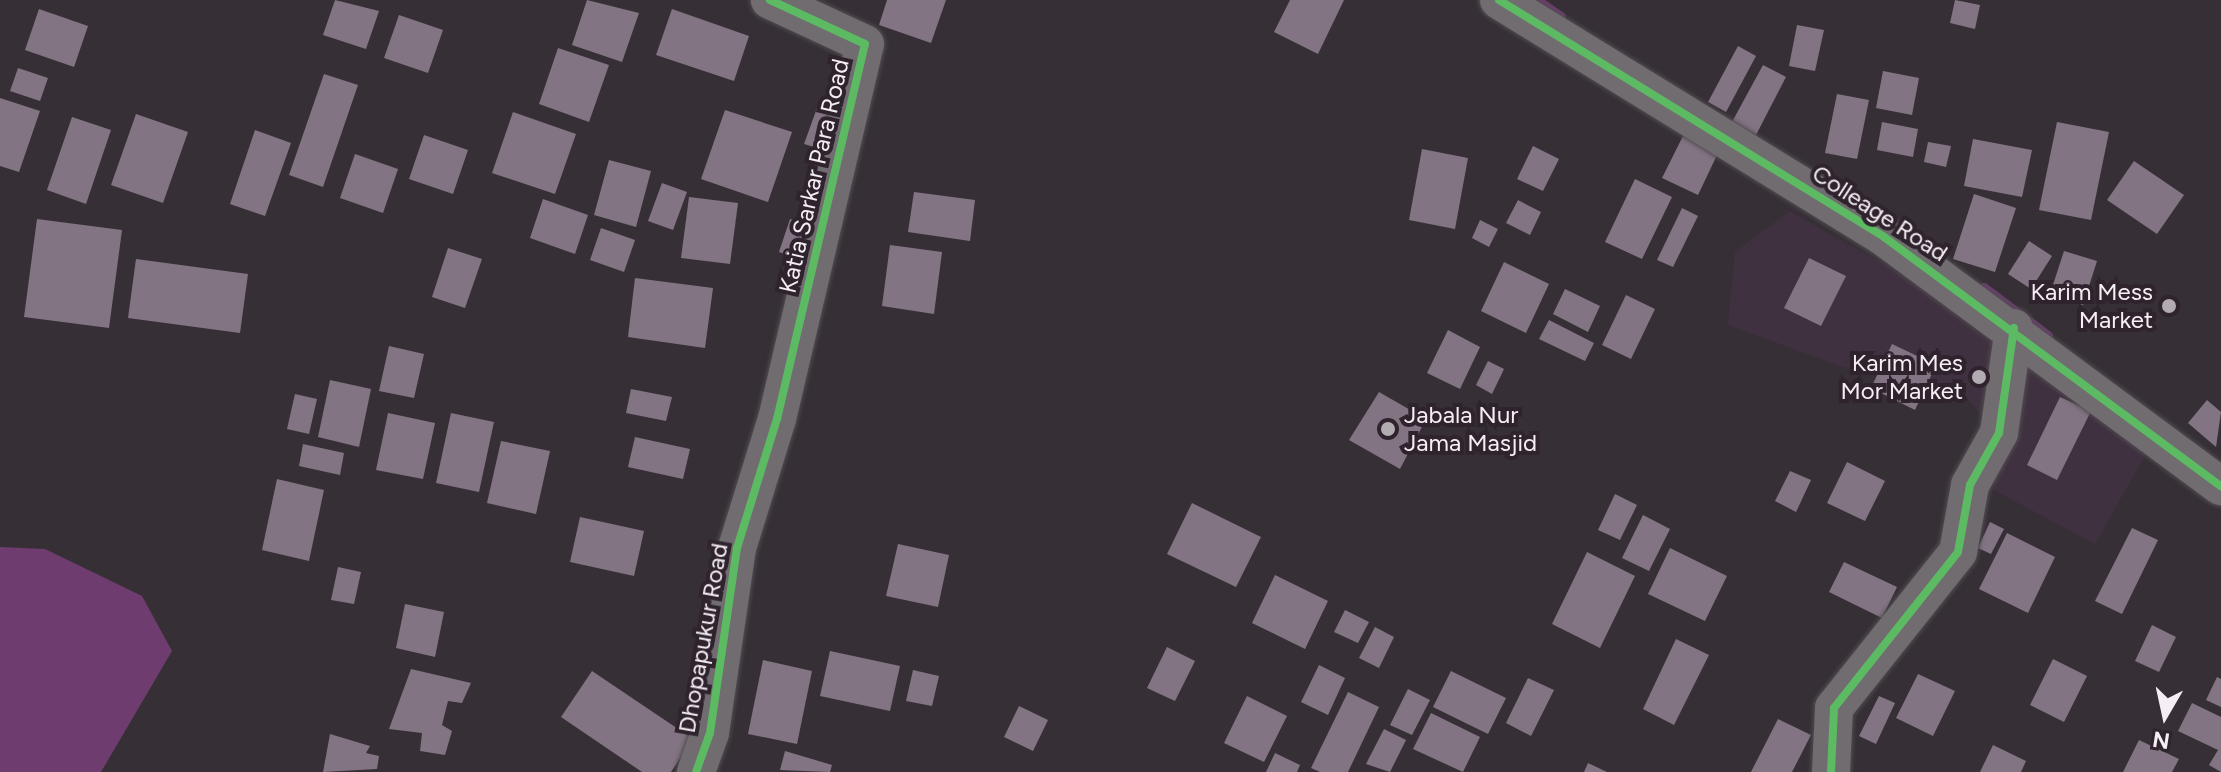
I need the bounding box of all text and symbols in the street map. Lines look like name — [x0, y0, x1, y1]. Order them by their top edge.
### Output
street label: Katia Sarkar Para Road — [773, 56, 855, 296]
street label: Colleage Road — [1807, 159, 1953, 267]
place label: Karim Mess Market — [2031, 278, 2153, 334]
marker: Karim Mess Market — [2160, 297, 2178, 315]
place label: Karim Mes Mor Market — [1841, 349, 1963, 405]
marker: Karim Mes Mor Market — [1970, 368, 1988, 386]
place label: Jabala Nur Jama Masjid — [1404, 401, 1537, 457]
marker: Jabala Nur Jama Masjid — [1379, 420, 1397, 438]
street label: Dhopapukur Road — [672, 541, 734, 735]
north arrow — [2125, 676, 2205, 756]
text: N — [2151, 726, 2172, 755]

